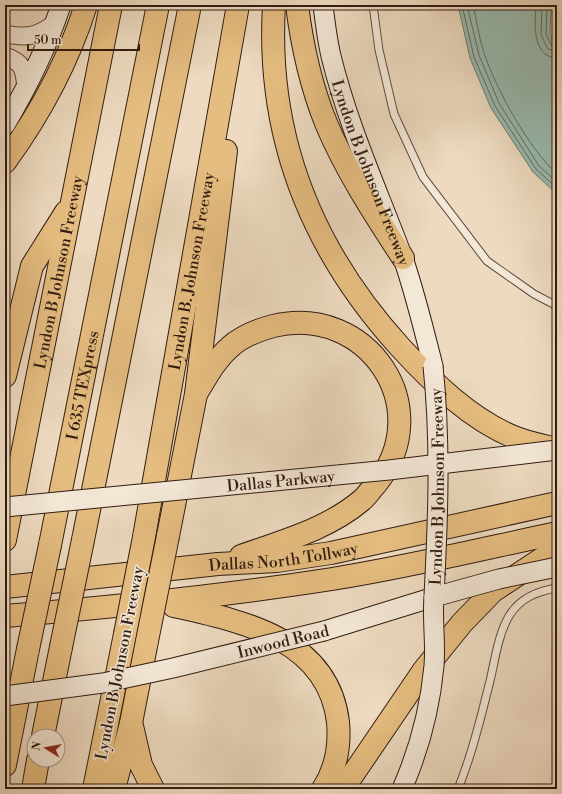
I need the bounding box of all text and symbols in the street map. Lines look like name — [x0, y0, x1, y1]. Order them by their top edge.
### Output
scale bar — [28, 26, 139, 52]
text: 50 m — [34, 33, 62, 48]
street label: Lyndon B Johnson Freeway — [327, 77, 414, 269]
street label: Lyndon B. Johnson Freeway — [165, 171, 219, 372]
street label: Lyndon B Johnson Freeway — [30, 174, 88, 371]
street label: I 635 TEXpress — [62, 329, 104, 442]
street label: Lyndon B Johnson Freeway — [426, 387, 449, 586]
street label: Dallas Parkway — [226, 466, 336, 497]
street label: Dallas North Tollway — [208, 538, 360, 576]
street label: Lyndon B Johnson Freeway — [91, 564, 149, 762]
street label: Inwood Road — [235, 621, 331, 663]
north arrow — [26, 728, 66, 768]
text: N — [29, 740, 45, 752]

